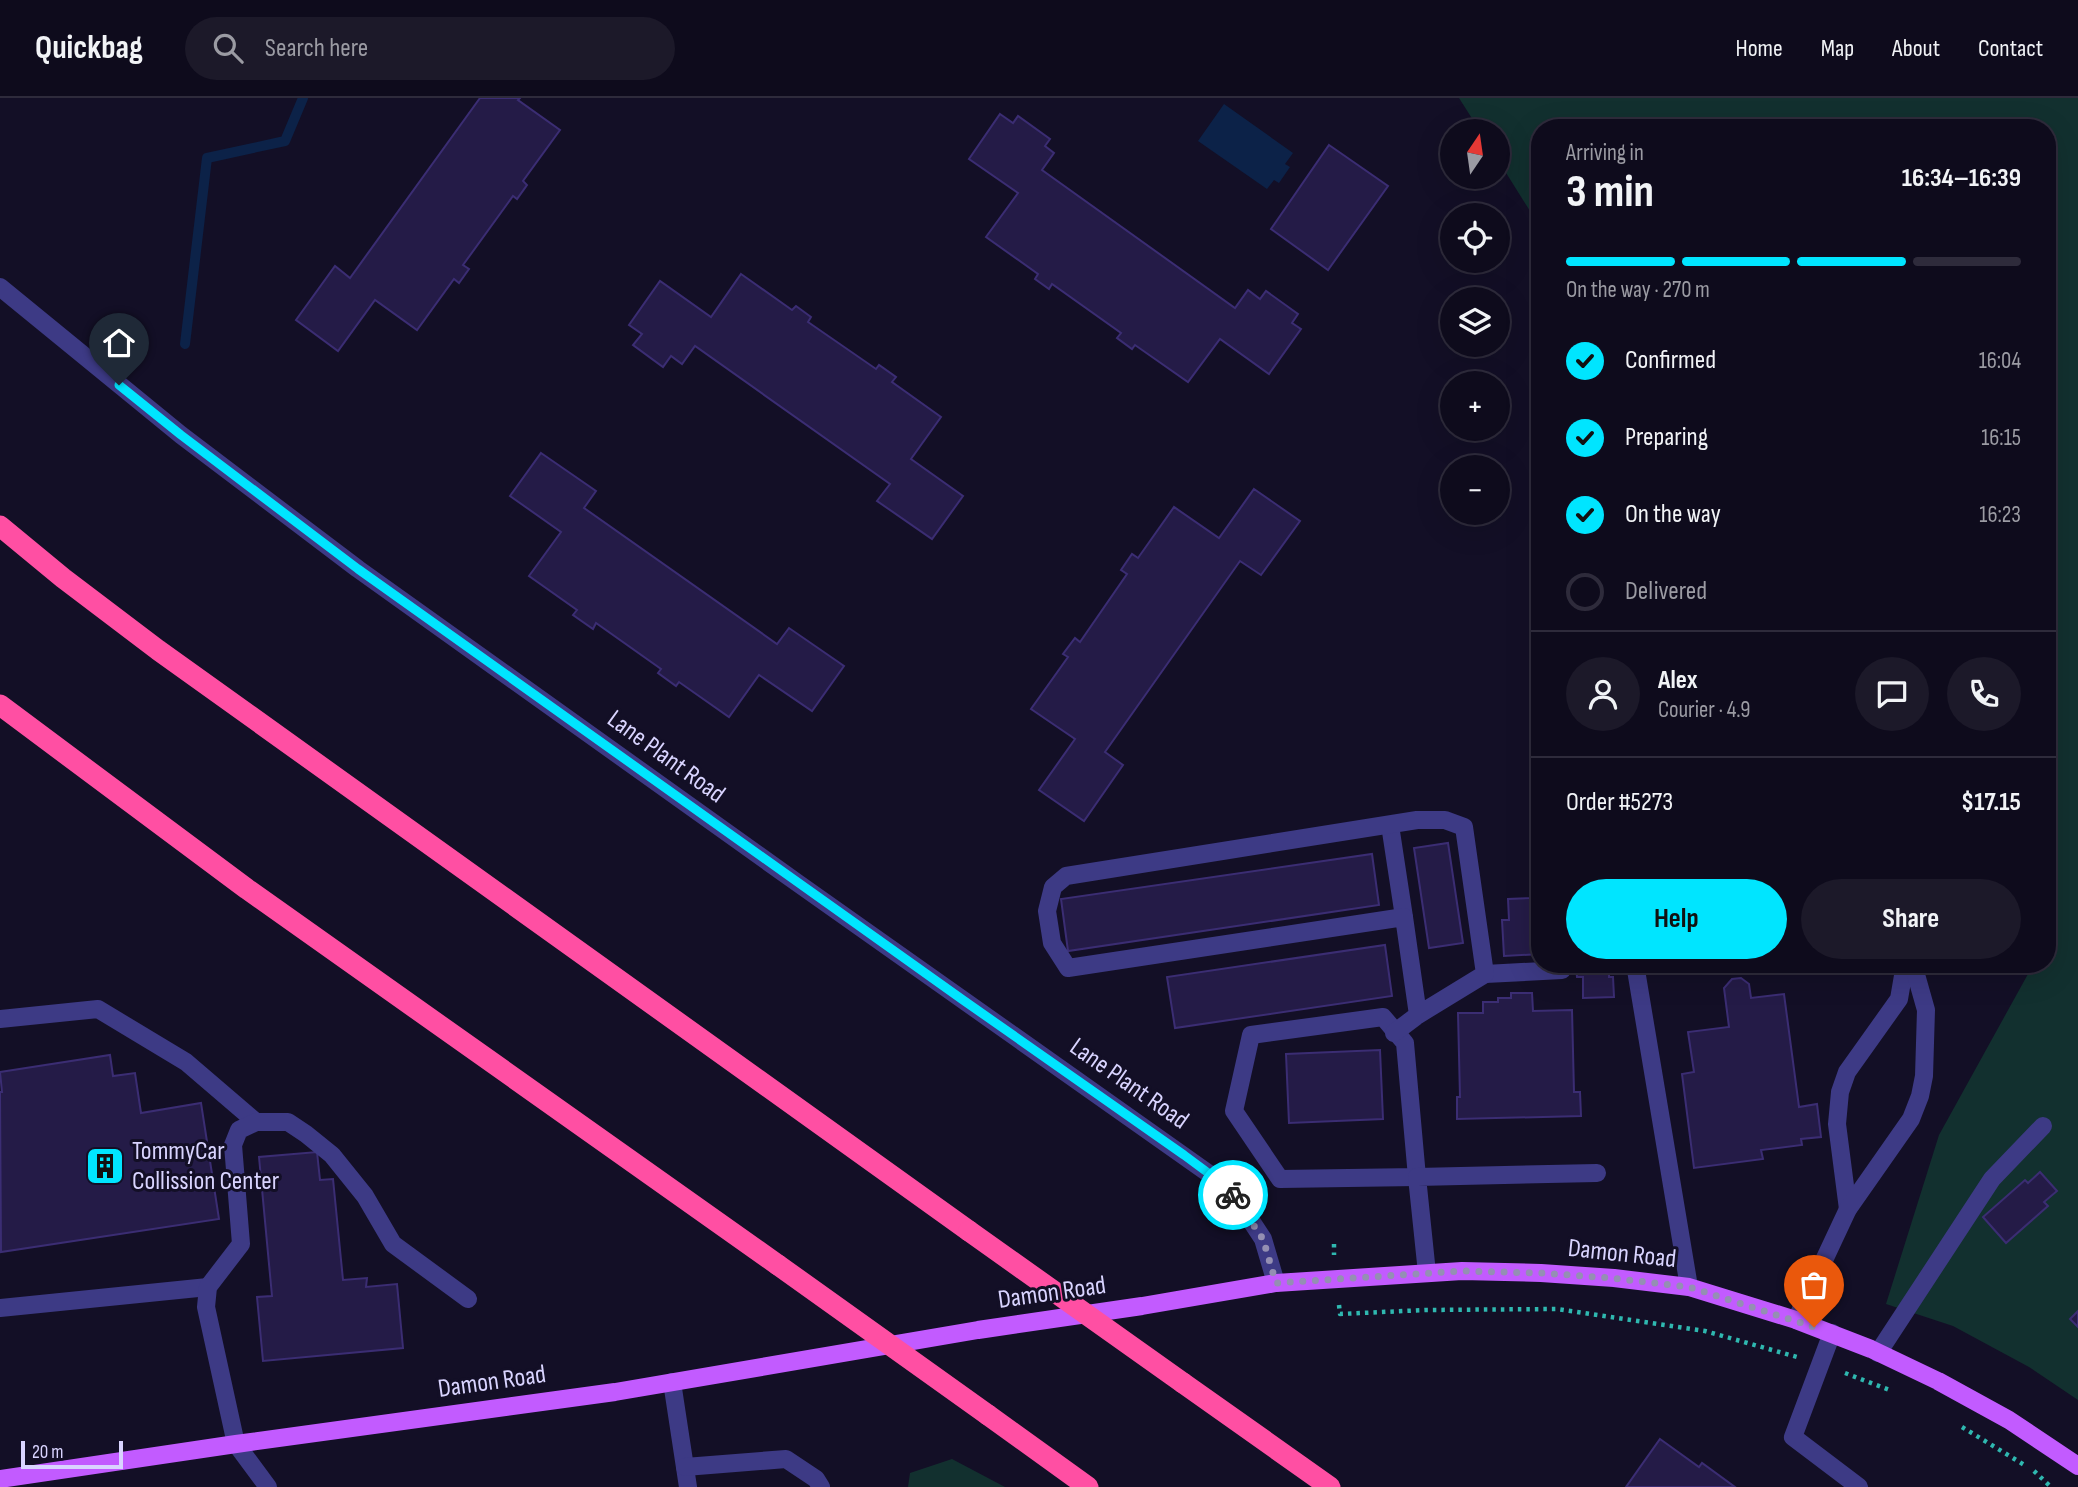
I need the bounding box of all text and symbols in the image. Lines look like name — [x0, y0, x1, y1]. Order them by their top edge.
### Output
search box — [185, 17, 675, 80]
text: Quickbag — [35, 28, 143, 68]
icon: search — [209, 29, 247, 67]
text: Search here — [265, 33, 368, 64]
text: Home — [1735, 34, 1783, 63]
text: Map — [1821, 34, 1854, 63]
text: About — [1892, 34, 1940, 63]
text: Contact — [1978, 34, 2043, 63]
north arrow — [1440, 119, 1510, 189]
map controls — [1440, 119, 1510, 525]
text: Arriving in — [1566, 139, 1644, 167]
text: 16:34–16:39 — [1902, 163, 2021, 194]
text: 3 min — [1566, 165, 1654, 220]
button: locate — [1440, 203, 1510, 273]
text: On the way · 270 m — [1566, 276, 1710, 304]
button: layers — [1440, 287, 1510, 357]
pin — [89, 313, 149, 385]
icon: home — [100, 324, 138, 362]
icon: check — [1566, 342, 1604, 380]
text: Confirmed — [1625, 345, 1716, 376]
text: 16:04 — [1979, 347, 2021, 375]
button: + — [1440, 371, 1510, 441]
icon: check — [1566, 419, 1604, 457]
text: Preparing — [1625, 422, 1708, 453]
text: 16:15 — [1981, 424, 2021, 452]
button: − — [1440, 455, 1510, 525]
icon: check — [1566, 496, 1604, 534]
text: On the way — [1625, 499, 1721, 530]
text: 16:23 — [1979, 501, 2021, 529]
text: Delivered — [1625, 576, 1707, 607]
button: person — [1566, 657, 1640, 731]
button: chat — [1855, 657, 1929, 731]
button: phone — [1947, 657, 2021, 731]
text: Alex — [1658, 665, 1698, 696]
text: Courier · 4.9 — [1658, 696, 1750, 724]
street label: Lane Plant Road — [601, 704, 731, 810]
text: Order #5273 — [1566, 787, 1673, 818]
text: $17.15 — [1961, 787, 2021, 818]
button: Help — [1566, 879, 1787, 959]
button: Share — [1801, 879, 2021, 959]
street label: Lane Plant Road — [1064, 1032, 1194, 1136]
place label: TommyCar Collission Center — [132, 1136, 280, 1197]
building icon: TommyCar Collission Center — [84, 1145, 126, 1187]
courier — [1198, 1160, 1268, 1230]
icon: bike — [1214, 1176, 1252, 1214]
street label: Damon Road — [1566, 1233, 1678, 1275]
pin — [1784, 1255, 1844, 1327]
icon: bag — [1795, 1266, 1833, 1304]
street label: Damon Road — [996, 1270, 1108, 1316]
street label: Damon Road — [436, 1359, 548, 1405]
scale bar — [21, 1438, 122, 1470]
text: 20 m — [32, 1441, 64, 1464]

